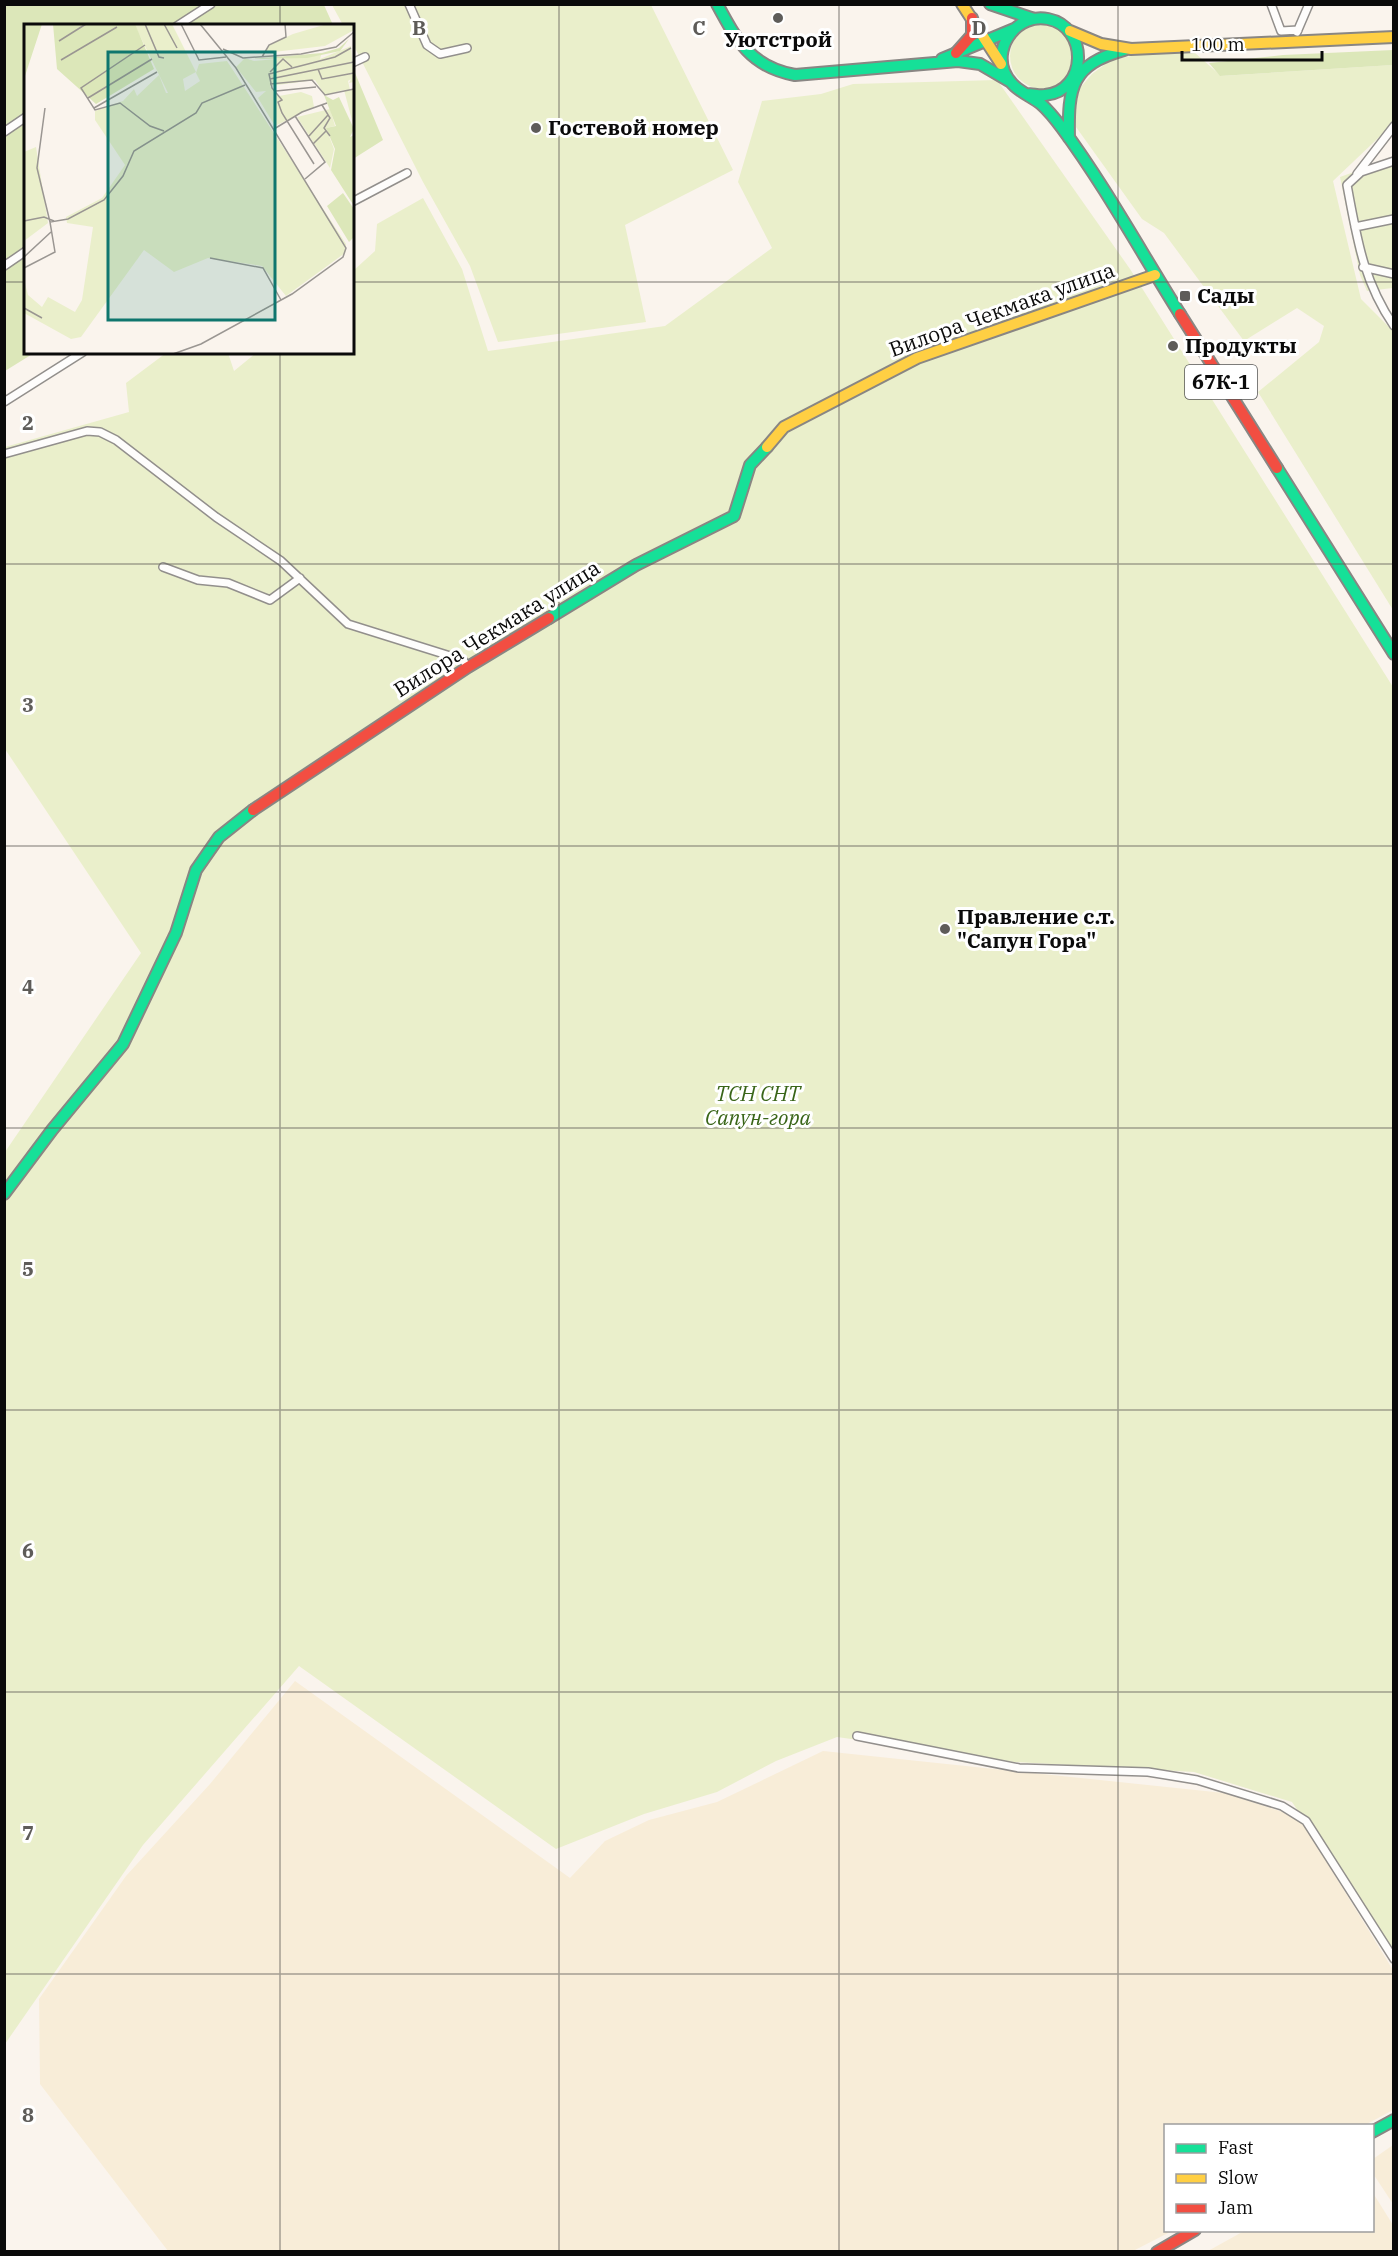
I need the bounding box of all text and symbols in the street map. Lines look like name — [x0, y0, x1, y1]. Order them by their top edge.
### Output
marker: Уютстрой — [771, 11, 785, 25]
text: B — [412, 14, 426, 41]
text: C — [692, 14, 706, 41]
text: D — [971, 14, 987, 41]
inset map — [24, 24, 354, 354]
scale bar — [1182, 24, 1322, 62]
place label: Уютстрой — [724, 25, 832, 53]
text: 100 m — [1191, 33, 1245, 56]
place label: Гостевой номер — [548, 113, 719, 141]
marker: Гостевой номер — [529, 121, 543, 135]
street label: Вилора Чекмака улица — [885, 255, 1118, 363]
place label: Сады — [1197, 281, 1255, 309]
marker: Сады — [1178, 289, 1192, 303]
place label: Продукты — [1185, 331, 1297, 359]
marker: Продукты — [1166, 339, 1180, 353]
road number: 67К-1 — [1185, 365, 1257, 399]
text: 2 — [22, 409, 34, 436]
street label: Вилора Чекмака улица — [388, 553, 605, 703]
text: 3 — [22, 691, 34, 718]
place label: Правление с.т. "Сапун Гора" — [957, 902, 1115, 954]
marker: Правление с.т. "Сапун Гора" — [938, 922, 952, 936]
text: 4 — [22, 973, 34, 1000]
park label: ТСН СНТ Сапун-гора — [705, 1079, 812, 1131]
text: 5 — [22, 1255, 34, 1282]
text: 6 — [22, 1537, 34, 1564]
text: 7 — [22, 1819, 34, 1846]
text: 8 — [22, 2101, 34, 2128]
legend — [1164, 2124, 1374, 2232]
text: Fast — [1218, 2136, 1253, 2159]
text: Slow — [1218, 2166, 1258, 2189]
text: Jam — [1218, 2196, 1253, 2219]

